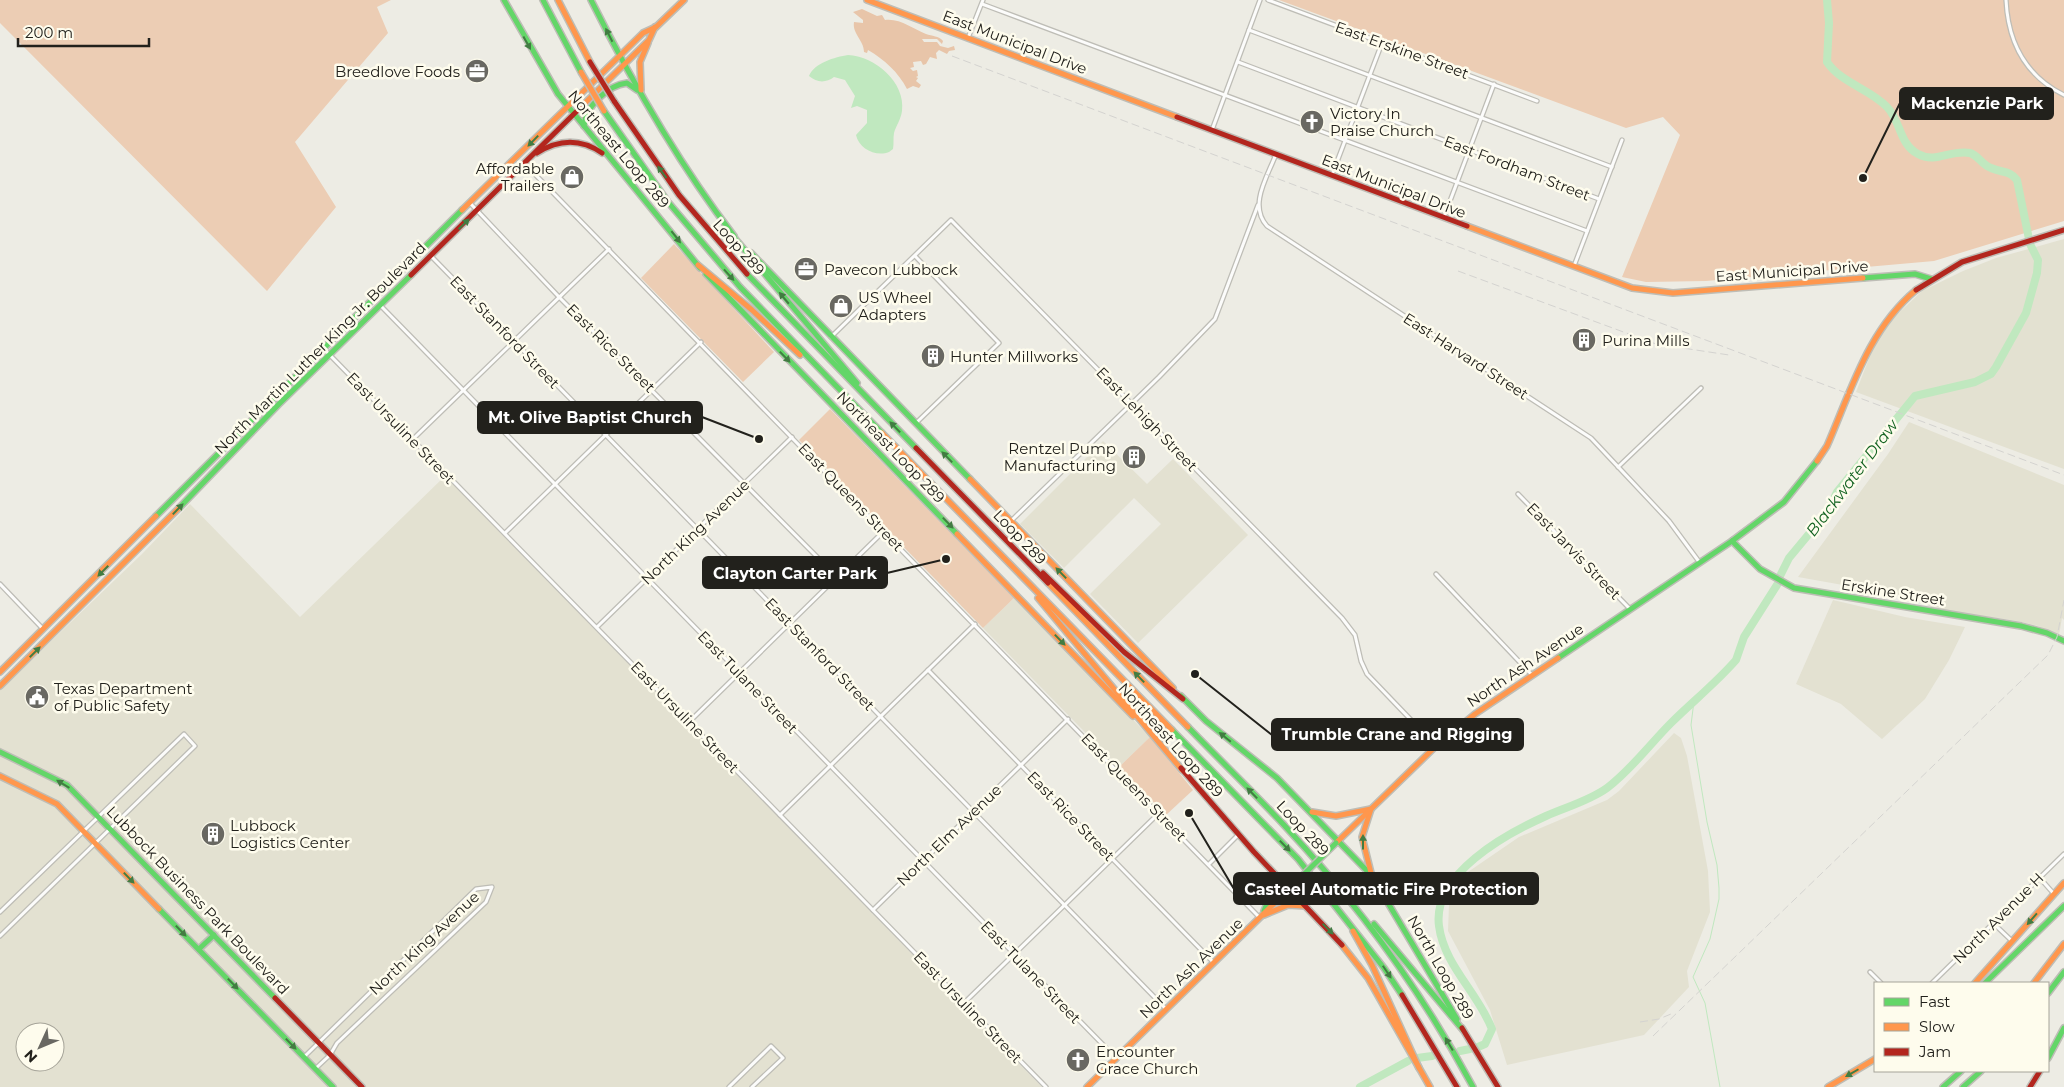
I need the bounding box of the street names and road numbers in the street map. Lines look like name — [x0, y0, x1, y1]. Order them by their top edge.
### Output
street label: East Municipal Drive — [940, 6, 1090, 78]
street label: East Erskine Street — [1333, 17, 1471, 83]
street label: Northeast Loop 289 — [564, 86, 674, 212]
street label: East Fordham Street — [1441, 131, 1593, 205]
street label: East Municipal Drive — [1319, 150, 1469, 222]
street label: Loop 289 — [709, 215, 769, 279]
street label: North Martin Luther King Jr. Boulevard — [210, 238, 430, 458]
street label: East Municipal Drive — [1715, 256, 1869, 286]
street label: East Stanford Street — [446, 272, 564, 392]
street label: East Rice Street — [563, 300, 659, 396]
street label: East Harvard Street — [1400, 308, 1532, 404]
street label: East Lehigh Street — [1092, 363, 1202, 475]
street label: East Ursuline Street — [343, 368, 459, 488]
street label: Northeast Loop 289 — [833, 387, 949, 507]
street label: East Queens Street — [794, 439, 908, 555]
street label: North King Avenue — [637, 475, 753, 589]
street label: East Jarvis Street — [1523, 499, 1625, 603]
street label: Loop 289 — [989, 506, 1051, 568]
street label: Erskine Street — [1840, 574, 1946, 610]
street label: East Stanford Street — [761, 594, 879, 714]
street label: North Ash Avenue — [1463, 619, 1587, 711]
street label: East Tulane Street — [694, 626, 802, 738]
street label: East Ursuline Street — [627, 657, 743, 777]
street label: Northeast Loop 289 — [1114, 679, 1228, 801]
street label: East Queens Street — [1077, 729, 1191, 845]
street label: East Rice Street — [1023, 767, 1119, 865]
street label: North Elm Avenue — [893, 780, 1005, 890]
street label: Loop 289 — [1273, 796, 1333, 860]
street label: Lubbock Business Park Boulevard — [103, 802, 293, 998]
street label: North Avenue H — [1949, 869, 2047, 967]
street label: North King Avenue — [365, 887, 483, 999]
street label: North Loop 289 — [1404, 912, 1478, 1022]
street label: North Ash Avenue — [1135, 914, 1247, 1022]
street label: East Tulane Street — [977, 916, 1085, 1028]
street label: East Ursuline Street — [910, 947, 1026, 1067]

